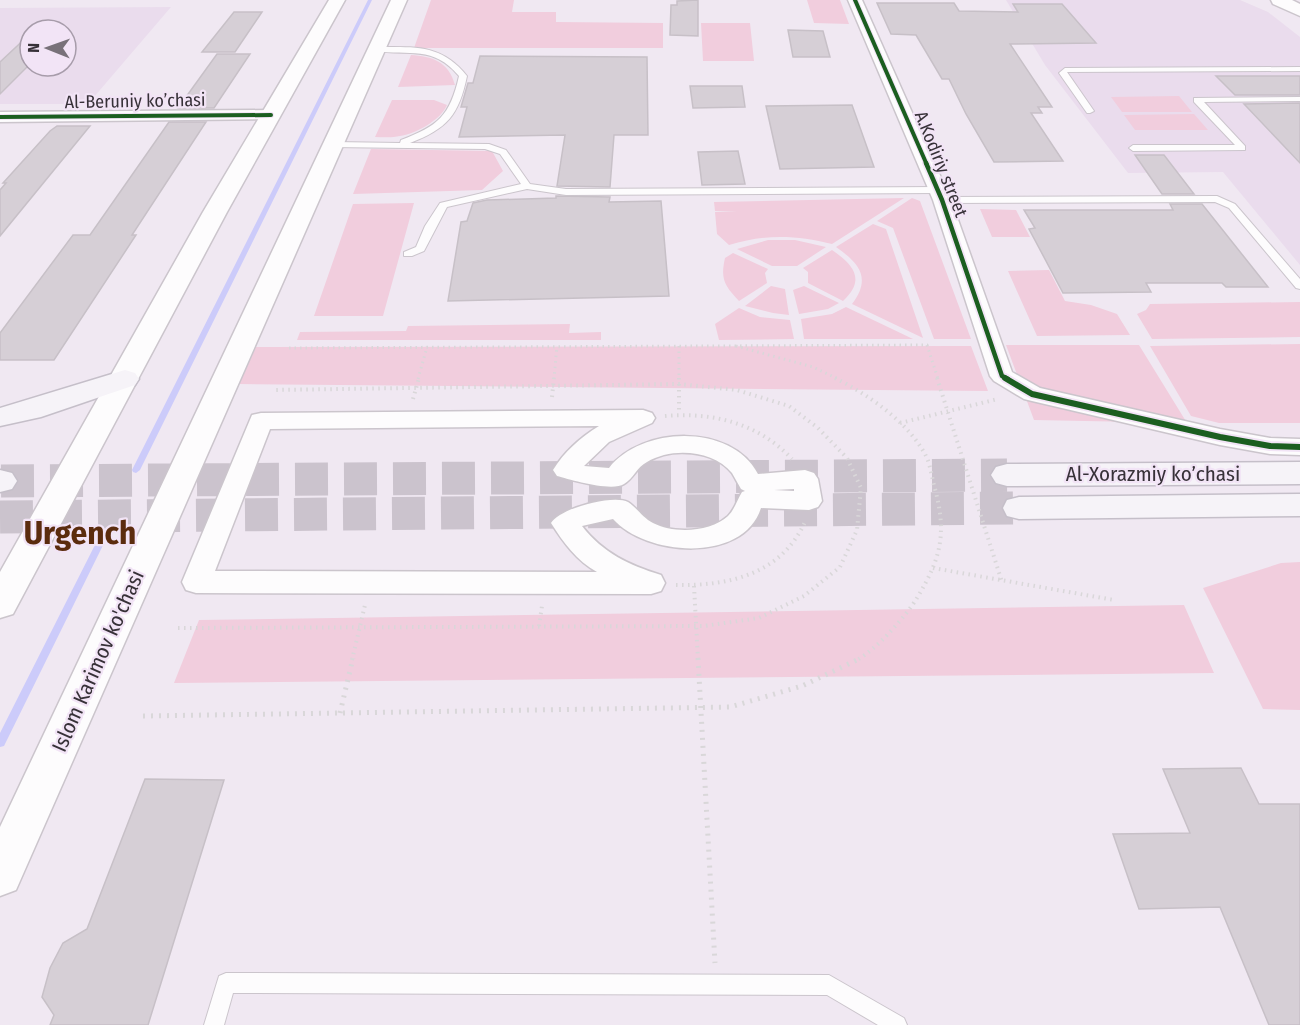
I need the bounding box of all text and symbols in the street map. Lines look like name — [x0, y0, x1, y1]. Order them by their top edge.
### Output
north arrow — [18, 18, 78, 78]
text: N — [24, 43, 43, 53]
street label: Al-Beruniy ko’chasi — [64, 89, 206, 113]
street label: A.Kodiriy street — [910, 108, 972, 220]
street label: Al-Xorazmiy ko’chasi — [1066, 461, 1240, 487]
district label: Urgench — [24, 513, 136, 553]
street label: Islom Karimov ko'chasi — [46, 566, 150, 756]

